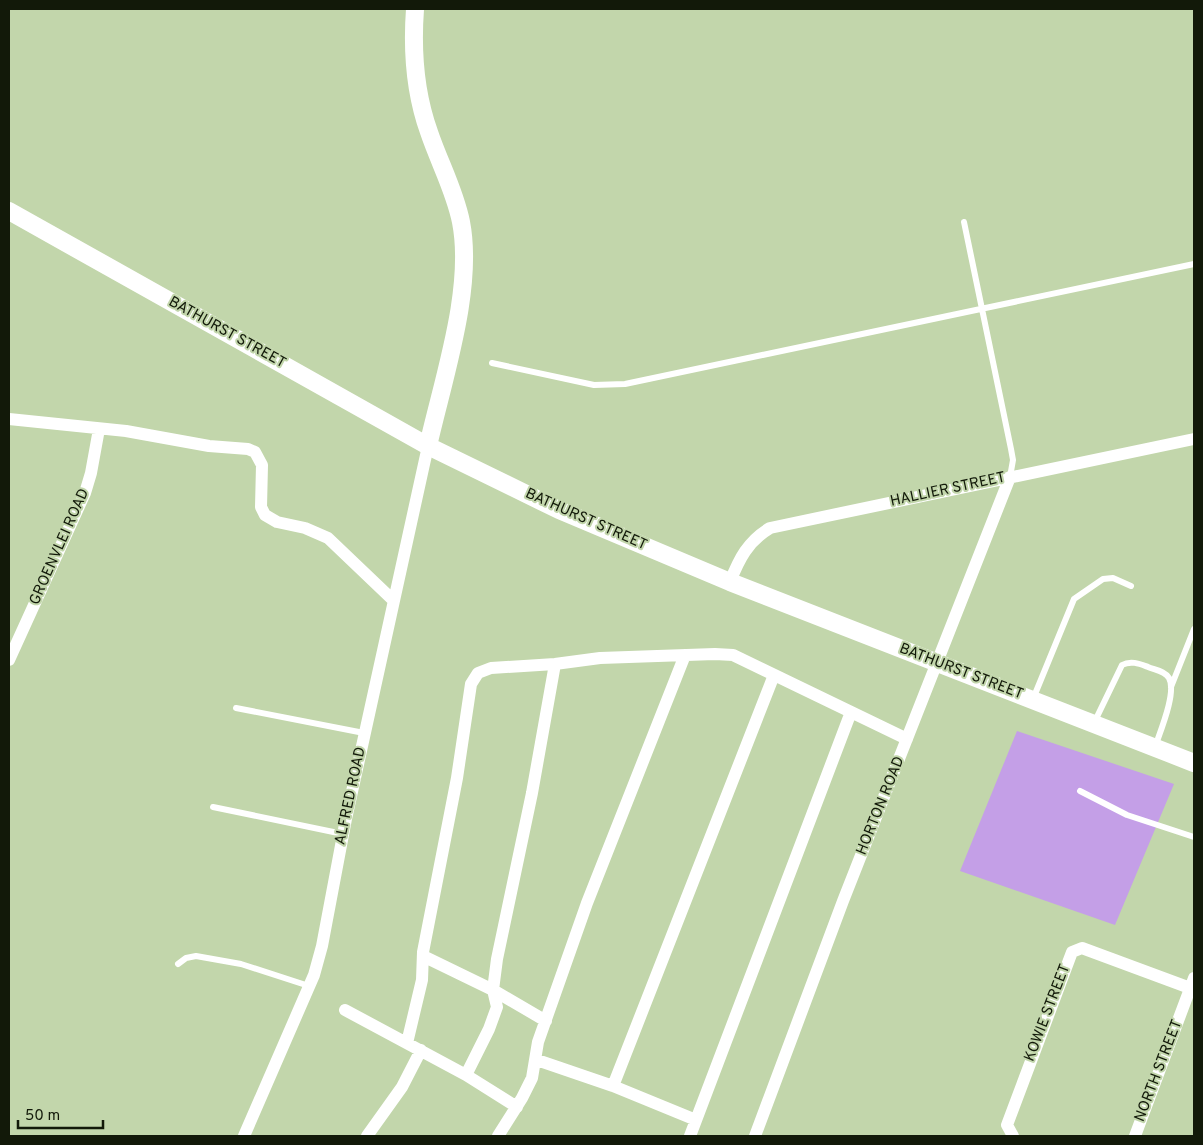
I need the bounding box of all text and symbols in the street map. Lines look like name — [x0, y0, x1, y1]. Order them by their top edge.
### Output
street label: BATHURST STREET — [165, 293, 289, 373]
street label: HALLIER STREET — [889, 469, 1007, 511]
street label: BATHURST STREET — [522, 485, 650, 555]
street label: GROENVLEI ROAD — [26, 486, 94, 608]
street label: BATHURST STREET — [896, 640, 1026, 704]
street label: ALFRED ROAD — [331, 745, 371, 847]
street label: HORTON ROAD — [853, 754, 909, 858]
street label: KOWIE STREET — [1021, 962, 1075, 1064]
street label: NORTH STREET — [1131, 1017, 1187, 1125]
scale bar — [18, 1098, 102, 1130]
text: 50 m — [25, 1107, 60, 1126]

